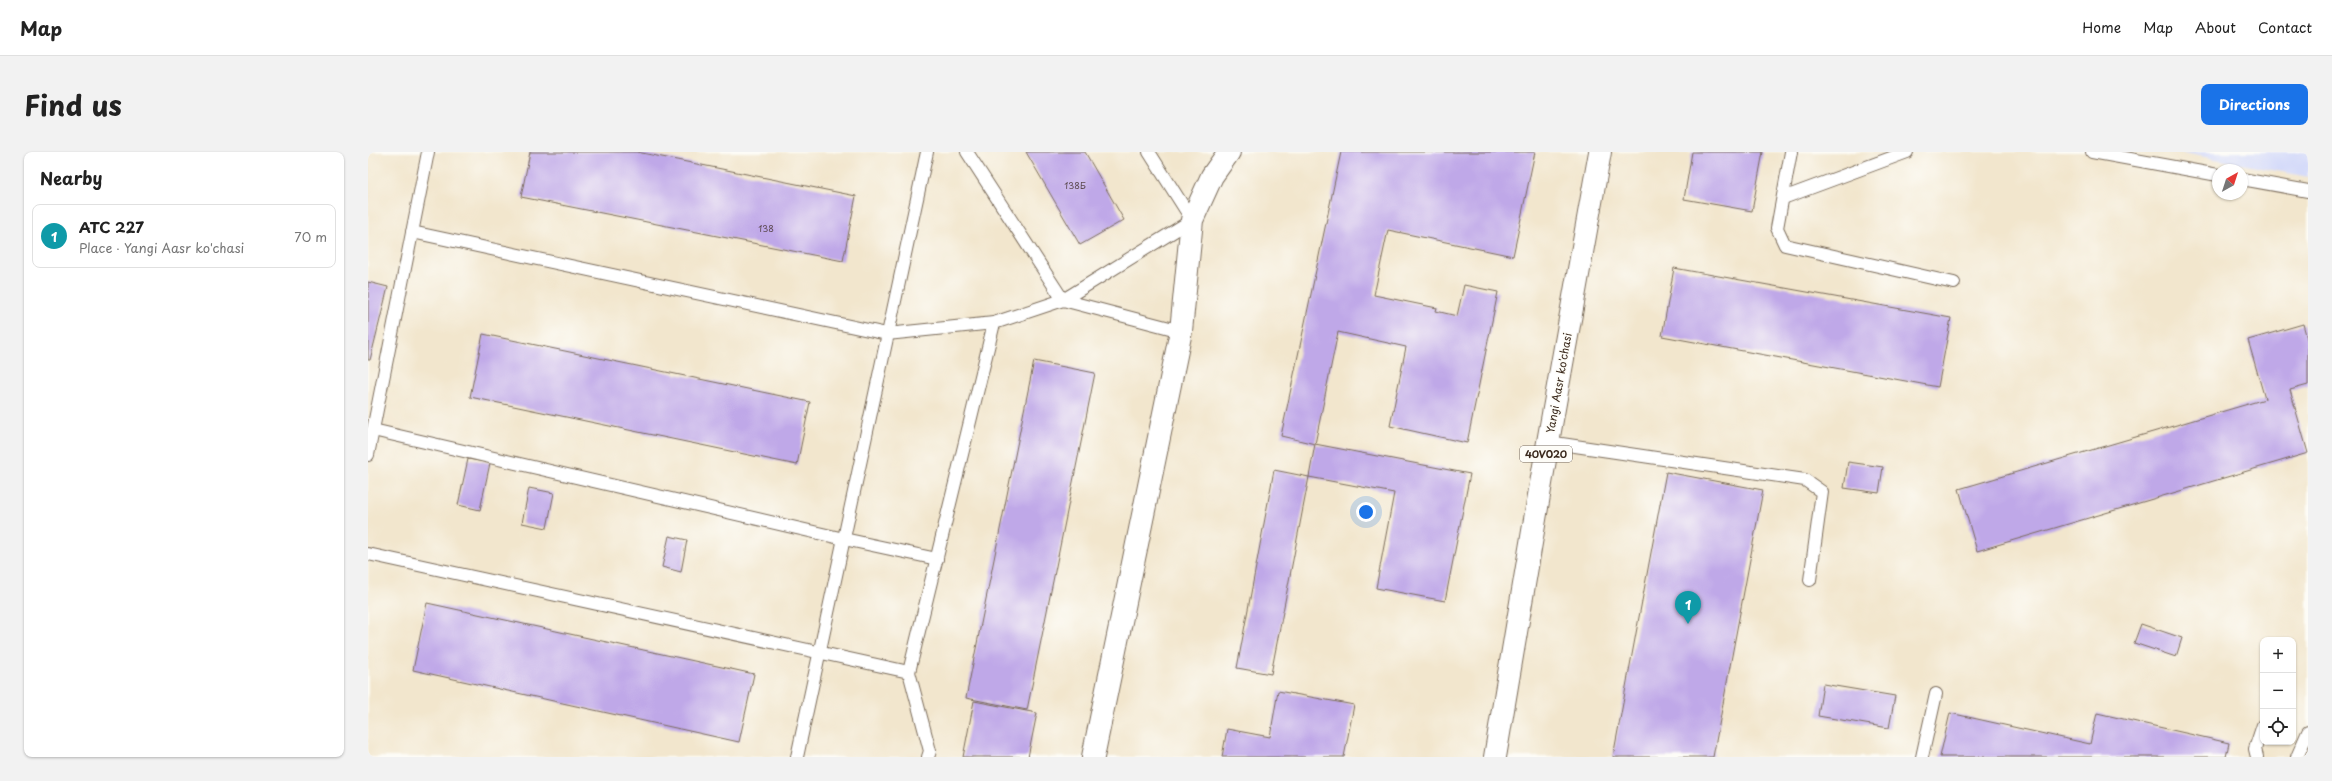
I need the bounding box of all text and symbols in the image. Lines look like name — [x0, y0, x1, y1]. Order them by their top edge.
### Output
text: Map — [20, 14, 62, 42]
text: Home — [2082, 17, 2121, 38]
text: Map — [2143, 17, 2173, 38]
text: About — [2195, 17, 2236, 38]
text: Contact — [2258, 17, 2312, 38]
text: Find us — [24, 83, 122, 126]
button: Directions — [2201, 84, 2308, 125]
north arrow — [2212, 164, 2248, 200]
text: Nearby — [40, 165, 102, 191]
house number: 138Б — [1064, 178, 1086, 192]
text: АТС 227 — [79, 215, 144, 238]
house number: 138 — [758, 221, 774, 235]
text: 1 — [51, 227, 57, 246]
text: 70 m — [294, 227, 327, 246]
text: Place · Yangi Aasr ko'chasi — [79, 238, 244, 257]
street label: Yangi Aasr ko'chasi — [1541, 331, 1576, 435]
road number: 40V020 — [1520, 446, 1572, 462]
your location — [1356, 502, 1376, 522]
pin: 1 — [1675, 591, 1701, 624]
map controls — [2260, 637, 2296, 745]
button: + — [2260, 637, 2296, 673]
button: − — [2260, 673, 2296, 709]
button: locate — [2260, 709, 2296, 745]

